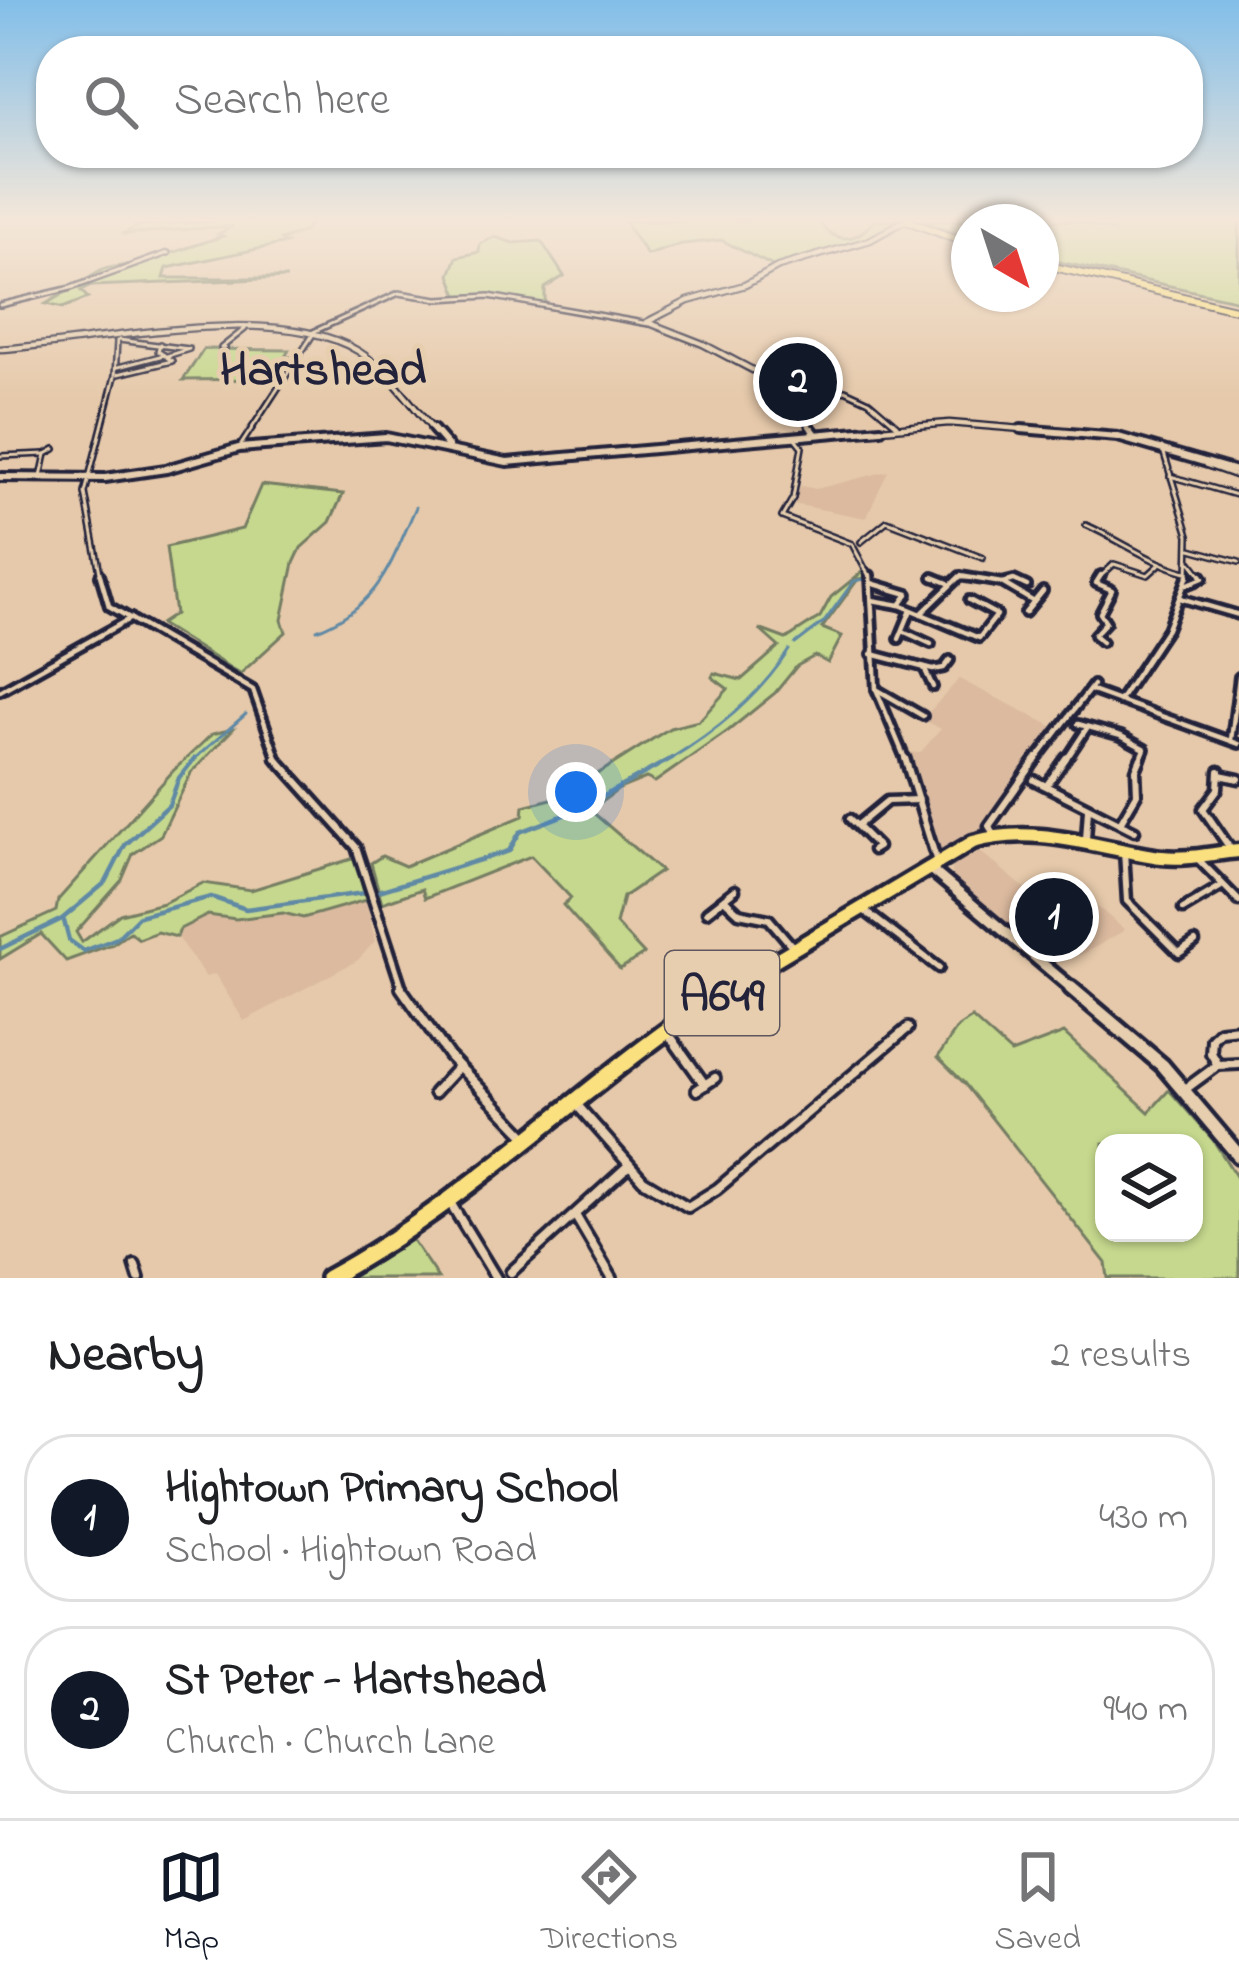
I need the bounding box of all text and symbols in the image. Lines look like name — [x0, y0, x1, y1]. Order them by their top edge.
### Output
search box — [36, 36, 1203, 168]
icon: search — [78, 69, 144, 135]
text: Search here — [174, 69, 390, 135]
north arrow — [951, 204, 1059, 312]
district label: Hartshead — [220, 337, 426, 407]
pin: 2 — [759, 337, 837, 427]
your location — [546, 762, 606, 822]
pin: 1 — [1015, 872, 1093, 962]
road number: A649 — [665, 951, 779, 1035]
map controls — [1095, 1134, 1203, 1242]
button: layers — [1095, 1134, 1203, 1242]
text: Nearby — [48, 1319, 204, 1394]
text: 2 results — [1051, 1328, 1191, 1385]
text: Hightown Primary School — [165, 1457, 619, 1523]
text: 1 — [84, 1490, 96, 1547]
text: 430 m — [1099, 1490, 1188, 1547]
text: School · Hightown Road — [165, 1523, 537, 1580]
text: St Peter - Hartshead — [165, 1649, 546, 1715]
text: 2 — [80, 1682, 100, 1739]
text: 940 m — [1103, 1682, 1188, 1739]
text: Church · Church Lane — [165, 1715, 495, 1772]
tab: Map — [158, 1844, 224, 1964]
tab: Directions — [541, 1844, 678, 1964]
tab: Saved — [995, 1844, 1081, 1964]

